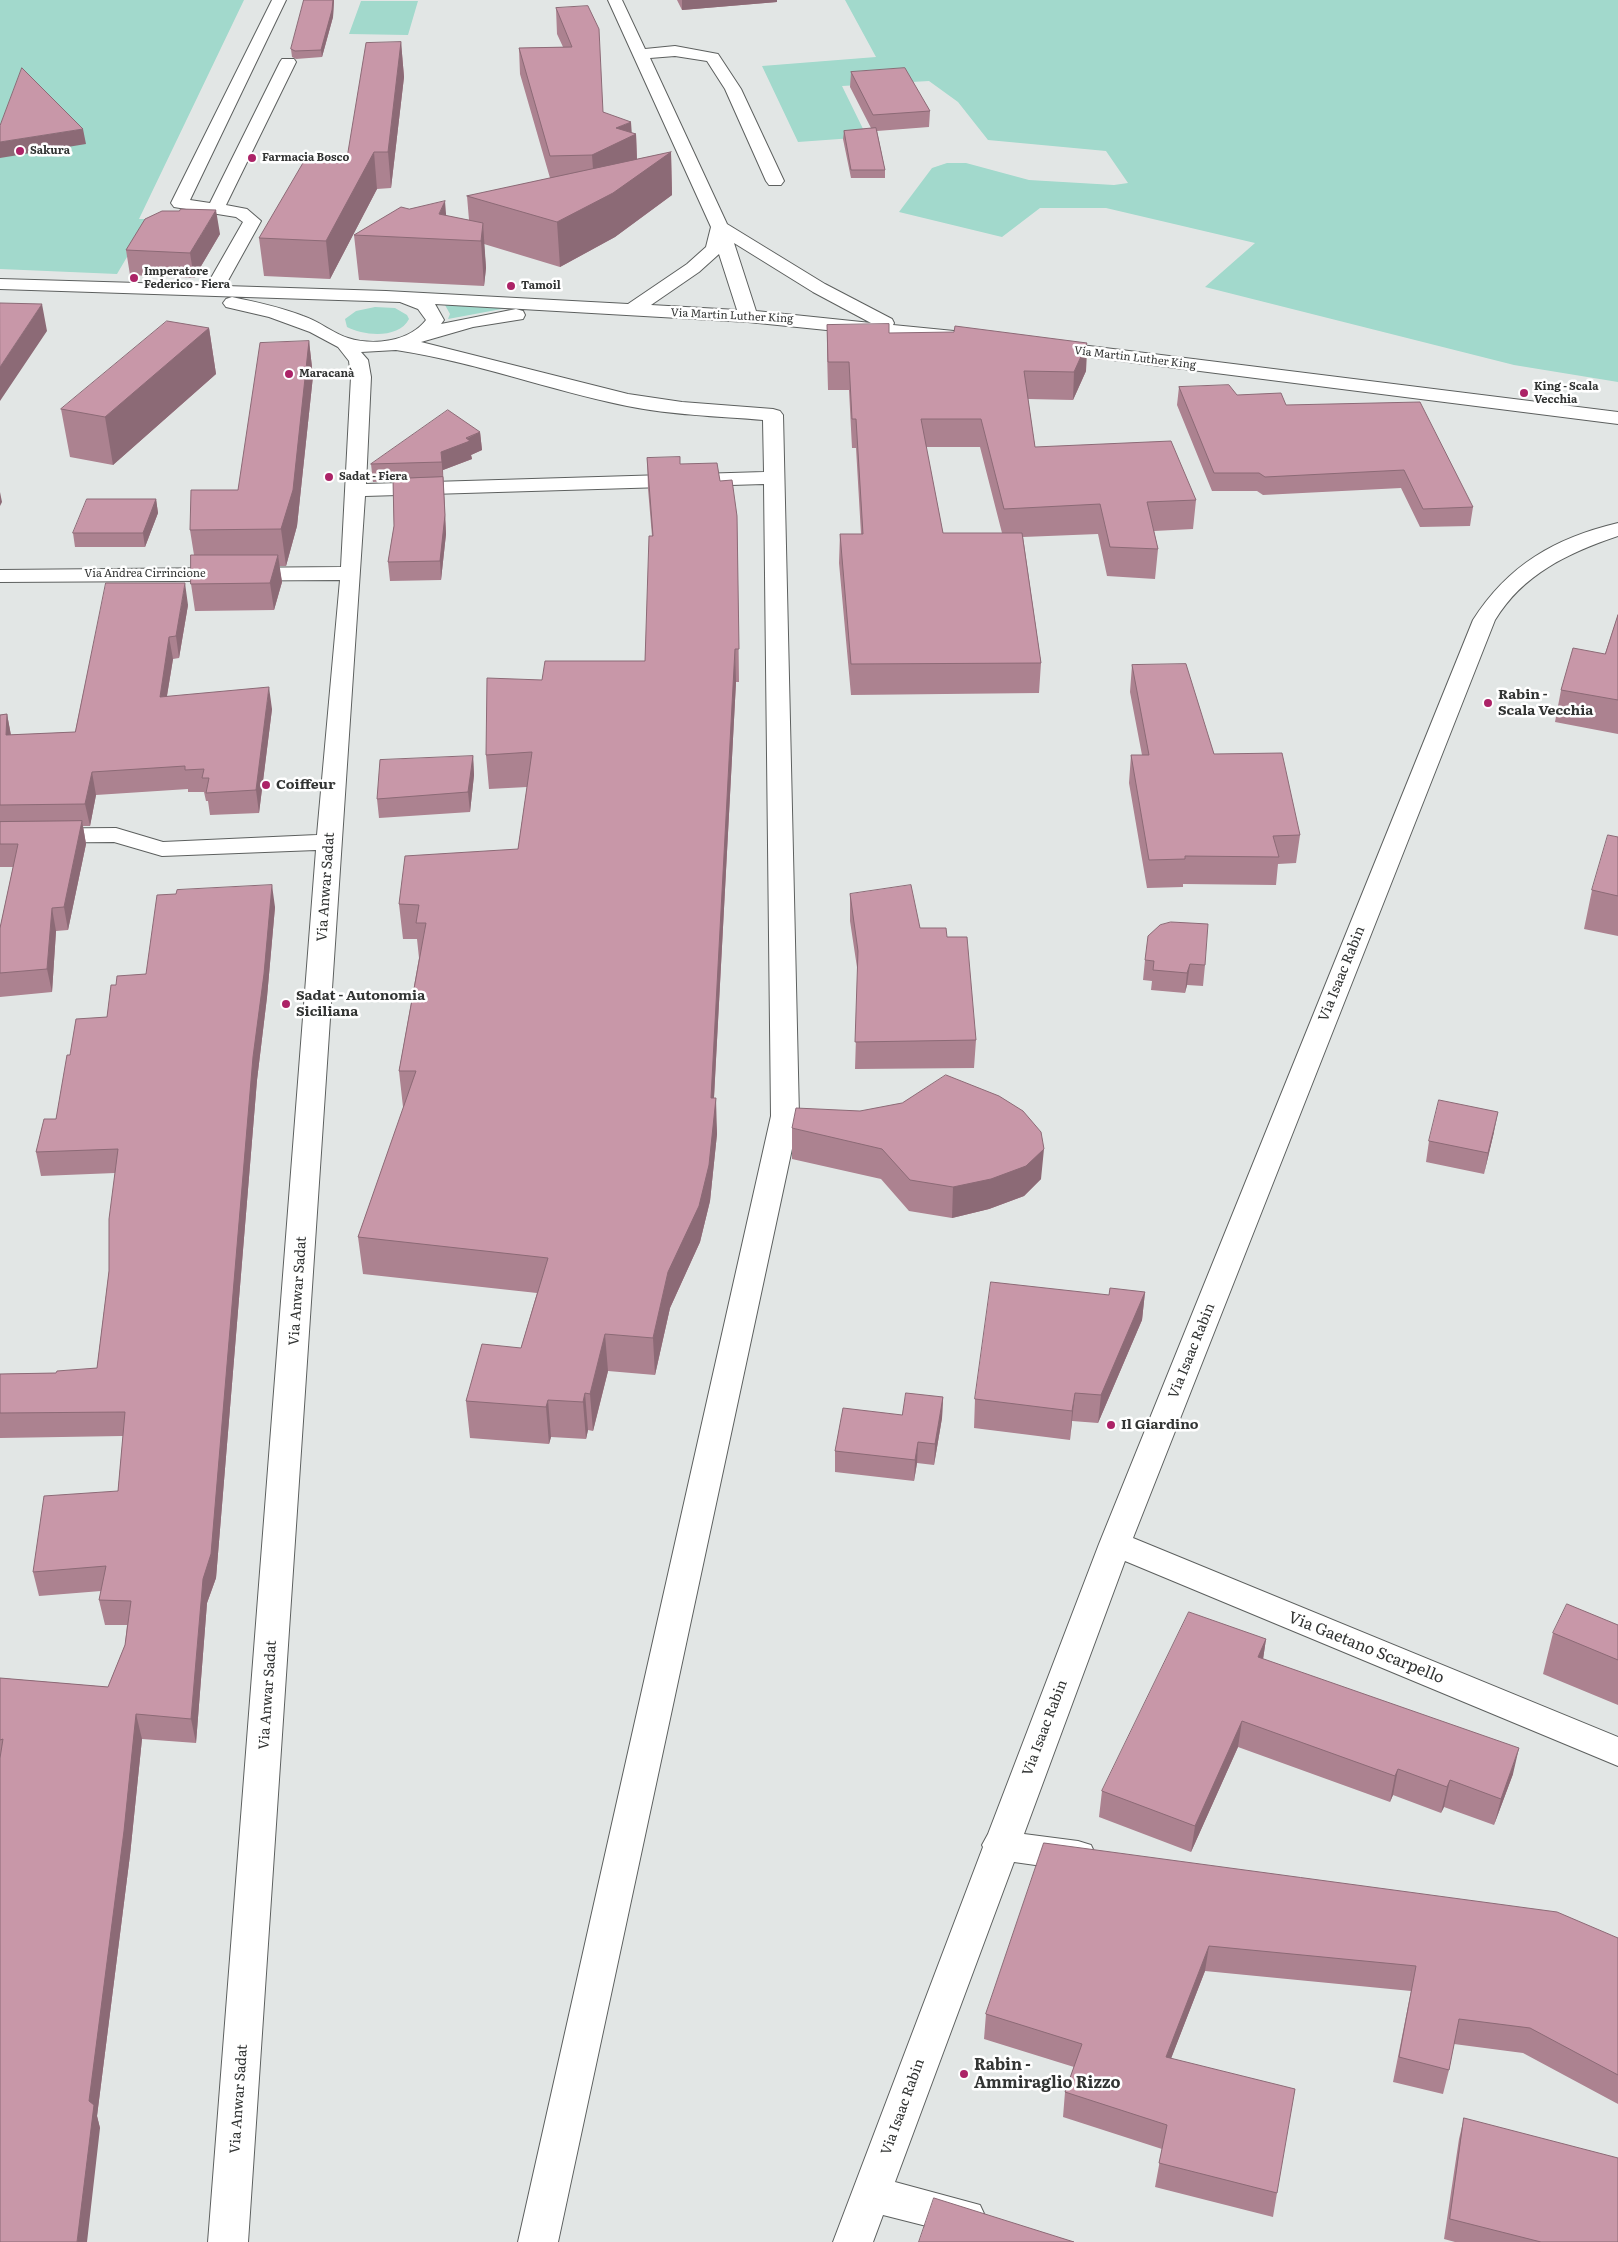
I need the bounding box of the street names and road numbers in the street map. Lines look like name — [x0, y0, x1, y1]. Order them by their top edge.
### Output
street label: Via Martin Luther King — [670, 306, 794, 326]
street label: Via Martin Luther King — [1073, 344, 1197, 372]
street label: Via Andrea Cirrincione — [84, 567, 206, 581]
street label: Via Anwar Sadat — [314, 832, 338, 942]
street label: Via Isaac Rabin — [1315, 924, 1369, 1024]
street label: Via Anwar Sadat — [286, 1236, 310, 1346]
street label: Via Isaac Rabin — [1165, 1301, 1219, 1401]
street label: Via Gaetano Scarpello — [1285, 1608, 1447, 1688]
street label: Via Anwar Sadat — [256, 1640, 280, 1750]
street label: Via Isaac Rabin — [1019, 1678, 1071, 1778]
street label: Via Anwar Sadat — [227, 2044, 251, 2154]
street label: Via Isaac Rabin — [878, 2056, 928, 2158]

